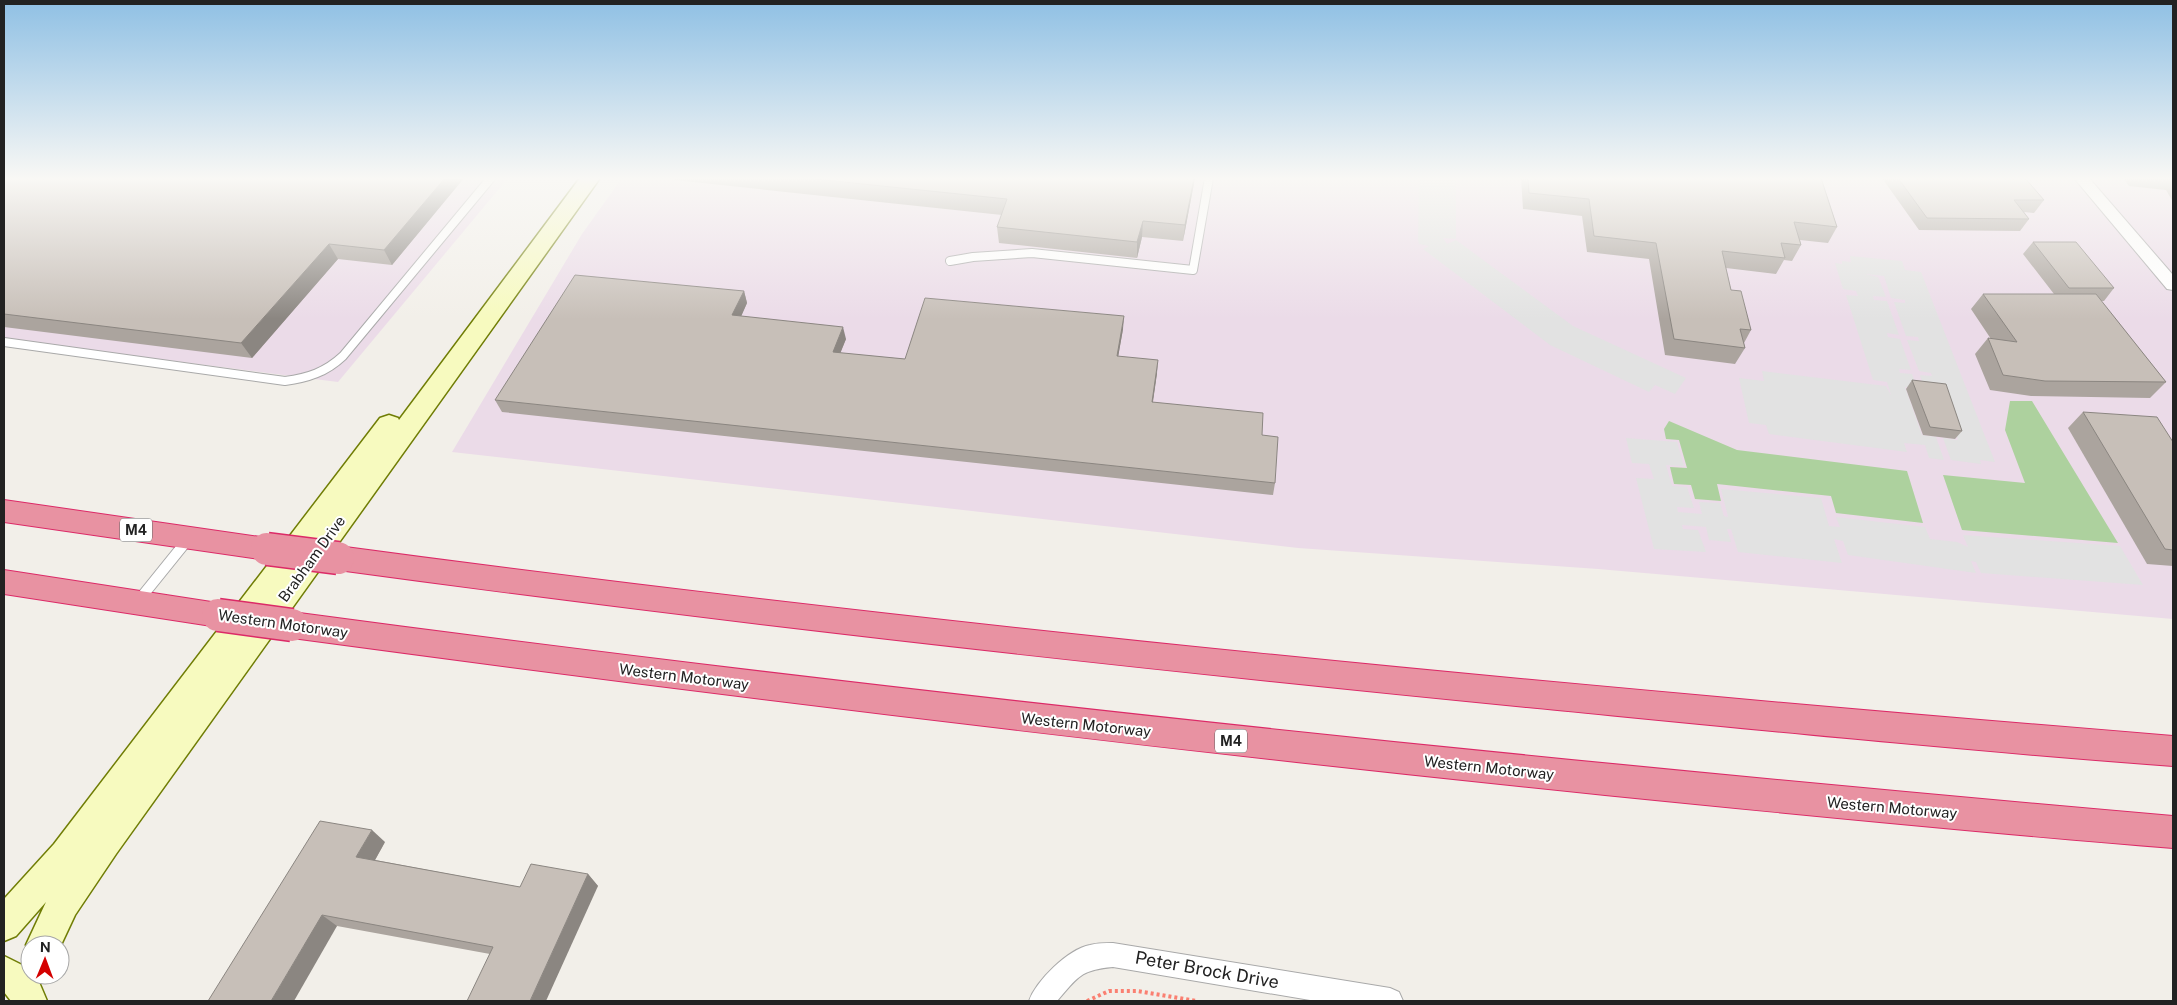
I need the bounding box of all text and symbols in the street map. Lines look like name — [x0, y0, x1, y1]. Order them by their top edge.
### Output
street label: Brabham Drive — [275, 512, 349, 605]
road number: M4 — [120, 518, 152, 542]
street label: Western Motorway — [217, 606, 349, 641]
street label: Western Motorway — [618, 660, 750, 693]
street label: Western Motorway — [1020, 709, 1152, 740]
road number: M4 — [1215, 729, 1247, 752]
street label: Western Motorway — [1423, 752, 1555, 783]
street label: Western Motorway — [1826, 793, 1958, 822]
north arrow — [20, 935, 70, 985]
text: N — [40, 939, 51, 955]
street label: Peter Brock Drive — [1133, 947, 1281, 993]

